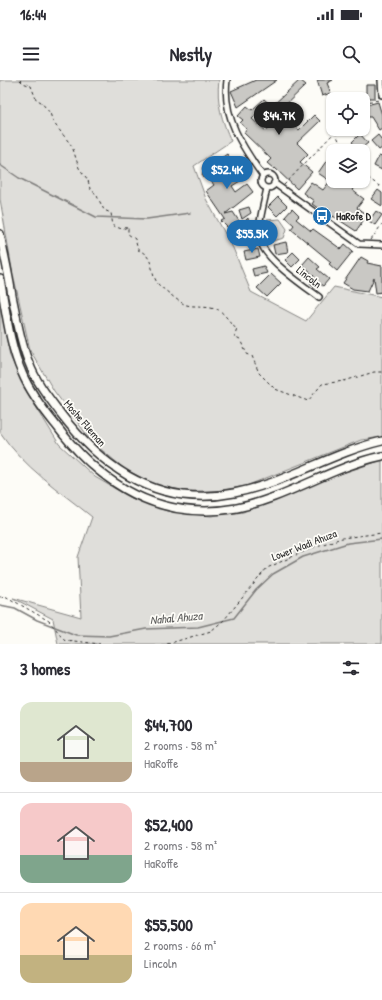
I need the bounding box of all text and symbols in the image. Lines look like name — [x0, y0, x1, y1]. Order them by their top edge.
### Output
text: 16:44 — [20, 4, 46, 25]
text: Nestly — [170, 42, 212, 67]
icon: menu — [20, 43, 42, 65]
icon: search — [340, 43, 362, 65]
map controls — [326, 92, 370, 188]
button: locate — [326, 92, 370, 136]
pin: $44.7K — [246, 102, 312, 136]
text: $44.7K — [263, 106, 295, 124]
button: layers — [326, 144, 370, 188]
pin: $52.4K — [194, 156, 260, 190]
text: $52.4K — [211, 160, 243, 178]
bus stop icon: HaRofe D — [311, 205, 333, 227]
place label: HaRofe D — [336, 209, 372, 223]
pin: $55.5K — [219, 220, 285, 254]
text: $55.5K — [236, 224, 268, 242]
street label: Lincoln — [294, 263, 324, 291]
street label: Moshe Flieman — [61, 397, 109, 449]
street label: Lower Wadi Ahuza — [269, 526, 339, 564]
water label: Nahal Ahuza — [149, 607, 204, 628]
text: 3 homes — [20, 657, 70, 680]
icon: filters — [340, 657, 362, 679]
text: $44,700 — [144, 713, 192, 736]
icon: home — [52, 718, 100, 766]
text: 2 rooms · 58 m² — [144, 736, 217, 754]
text: HaRoffe — [144, 754, 178, 772]
text: $52,400 — [144, 813, 193, 836]
icon: home — [52, 819, 100, 867]
text: 2 rooms · 58 m² — [144, 836, 217, 854]
text: HaRoffe — [144, 854, 178, 872]
text: $55,500 — [144, 913, 193, 936]
icon: home — [52, 919, 100, 967]
text: 2 rooms · 66 m² — [144, 936, 216, 954]
text: Lincoln — [144, 954, 177, 972]

